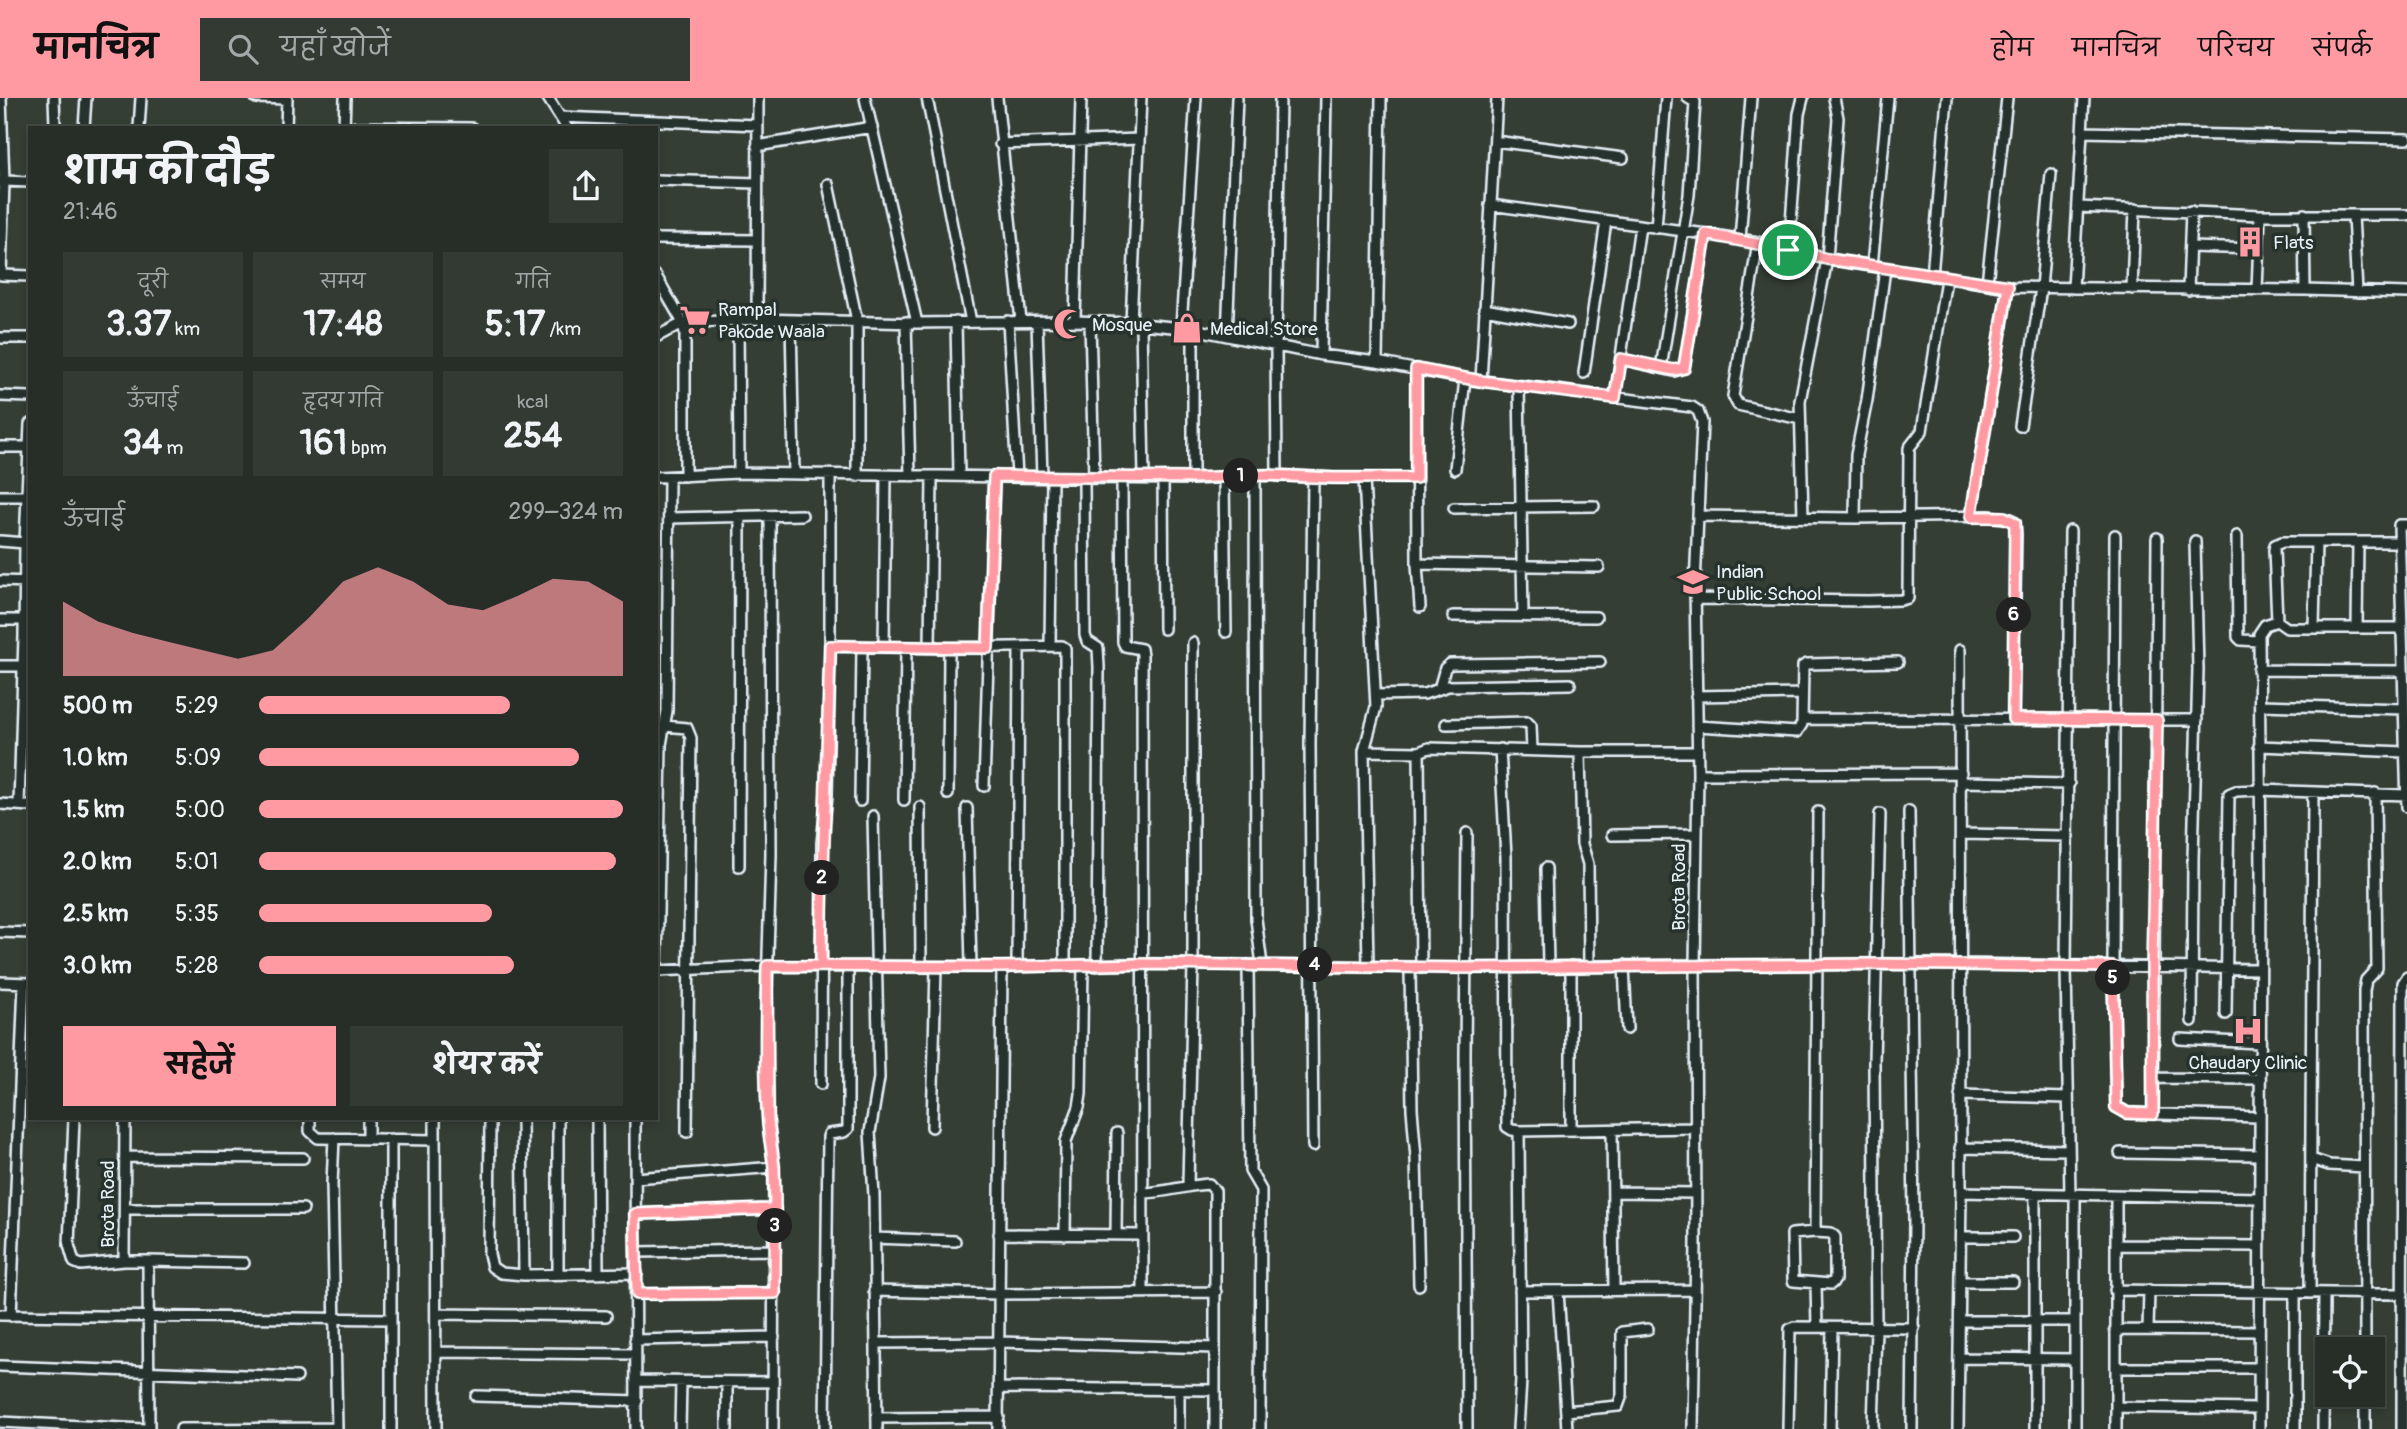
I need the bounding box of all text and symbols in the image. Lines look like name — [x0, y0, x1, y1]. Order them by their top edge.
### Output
search box — [200, 18, 690, 81]
text: मानचित्र — [35, 27, 158, 68]
icon: search — [224, 30, 262, 68]
text: यहाँ खोजें — [280, 32, 391, 64]
text: होम — [1991, 34, 2034, 63]
text: मानचित्र — [2072, 34, 2160, 63]
text: परिचय — [2198, 34, 2274, 63]
text: संपर्क — [2312, 34, 2372, 63]
text: शाम की दौड़ — [63, 147, 272, 195]
button: share — [549, 149, 623, 223]
text: 21:46 — [63, 197, 118, 226]
pin — [1758, 220, 1818, 280]
building icon: Flats — [2233, 225, 2267, 259]
icon: arrive — [1769, 231, 1807, 269]
place label: Flats — [2273, 231, 2314, 255]
text: दूरी — [138, 270, 168, 294]
text: समय — [320, 270, 366, 294]
text: गति — [516, 270, 550, 294]
place label: Rampal Pakode Waala — [718, 298, 825, 344]
text: 3.37 — [106, 302, 171, 346]
text: 17:48 — [303, 302, 383, 346]
text: 5:17 — [485, 302, 545, 346]
supermarket icon: Rampal Pakode Waala — [678, 303, 712, 337]
mosque icon: Mosque — [1052, 307, 1086, 341]
shop icon: Medical Store — [1170, 311, 1204, 345]
place label: Mosque — [1092, 313, 1153, 337]
text: km — [171, 317, 200, 341]
text: /km — [545, 317, 581, 341]
place label: Medical Store — [1210, 317, 1318, 341]
text: ऊँचाई — [128, 389, 178, 413]
text: हृदय गति — [303, 389, 383, 413]
text: kcal — [518, 390, 548, 414]
text: 254 — [504, 414, 562, 458]
text: 34 — [123, 421, 162, 465]
text: 161 — [299, 421, 347, 465]
text: m — [162, 436, 183, 460]
text: bpm — [347, 436, 387, 460]
pin: 1 — [1224, 458, 1258, 494]
text: 1 — [1237, 463, 1244, 487]
text: 299–324 m — [508, 497, 623, 526]
text: ऊँचाई — [63, 504, 125, 533]
place label: Indian Public School — [1716, 560, 1822, 606]
school or university icon: Indian Public School — [1676, 565, 1710, 599]
pin: 6 — [1996, 598, 2032, 632]
text: 6 — [2008, 602, 2019, 626]
text: 500 m — [63, 691, 132, 720]
text: 5:29 — [175, 691, 218, 720]
text: 1.0 km — [63, 743, 128, 772]
text: 5:09 — [175, 743, 221, 772]
text: 1.5 km — [63, 795, 125, 824]
text: 5:00 — [175, 795, 225, 824]
street label: Brota Road — [1667, 843, 1691, 931]
text: 2.0 km — [63, 847, 132, 876]
text: 5:01 — [175, 847, 218, 876]
pin: 2 — [804, 860, 840, 896]
text: 2 — [816, 865, 827, 889]
text: 2.5 km — [63, 899, 128, 928]
text: 5:35 — [175, 899, 219, 928]
pin: 4 — [1298, 948, 1332, 982]
text: 3.0 km — [63, 951, 132, 980]
text: 5:28 — [175, 951, 218, 980]
text: 4 — [1309, 952, 1320, 976]
pin: 5 — [2096, 960, 2130, 996]
text: 5 — [2107, 965, 2118, 989]
hospital icon: Chaudary Clinic — [2231, 1014, 2265, 1048]
button: सहेजें — [63, 1026, 336, 1106]
button: शेयर करें — [350, 1026, 623, 1106]
place label: Chaudary Clinic — [2188, 1051, 2308, 1075]
street label: Brota Road — [96, 1160, 120, 1248]
pin: 3 — [758, 1208, 792, 1244]
text: 3 — [769, 1213, 780, 1237]
map controls — [2315, 1337, 2385, 1407]
button: locate — [2315, 1337, 2385, 1407]

